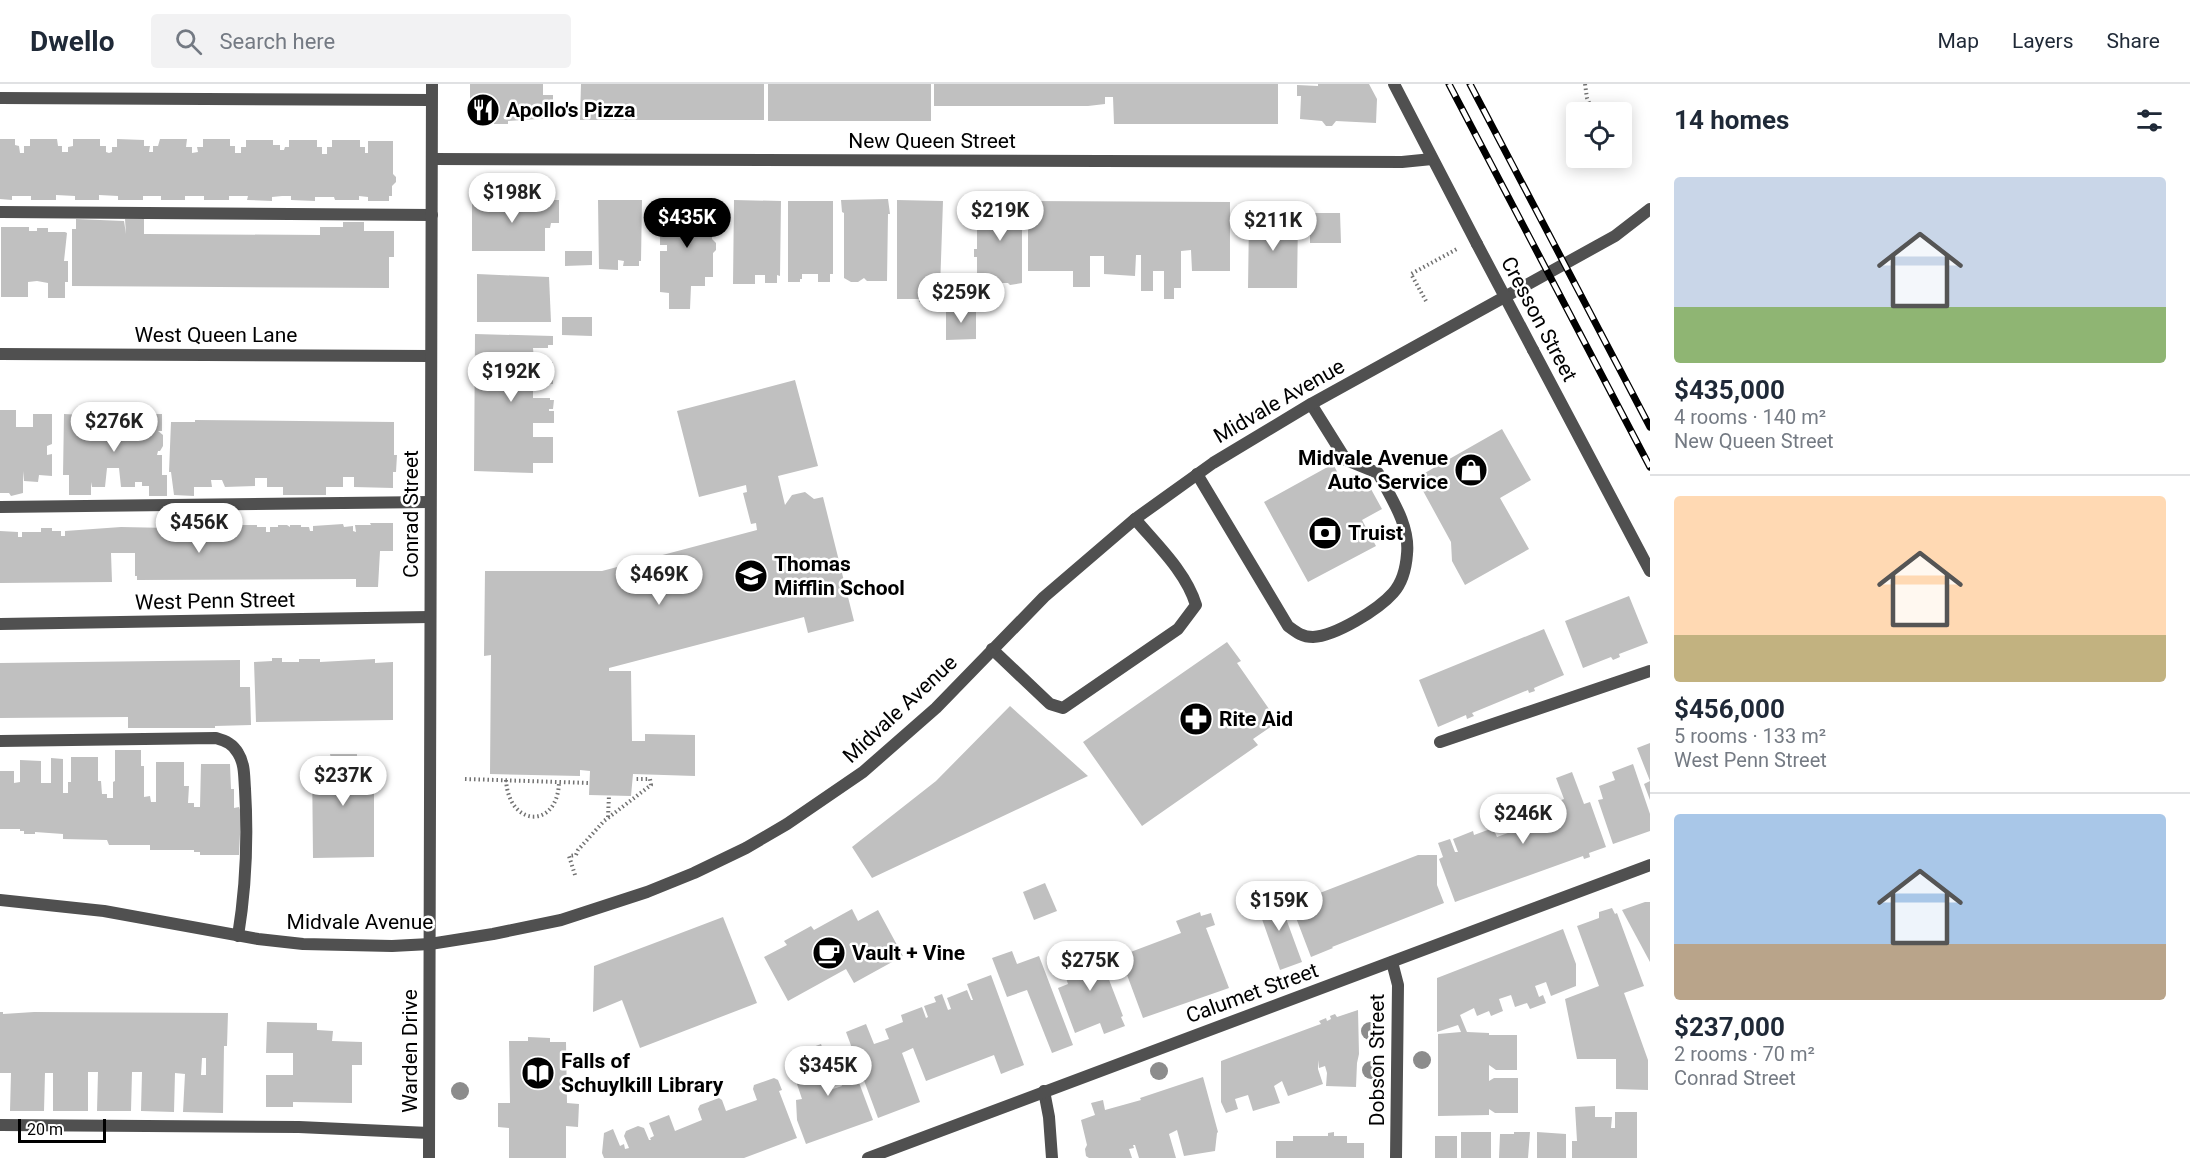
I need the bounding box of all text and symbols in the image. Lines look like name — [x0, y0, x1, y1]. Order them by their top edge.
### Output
search box — [151, 14, 571, 68]
text: Dwello — [30, 25, 115, 58]
icon: search — [172, 25, 205, 58]
text: Search here — [220, 29, 335, 54]
text: Map — [1937, 29, 1979, 53]
text: Layers — [2012, 29, 2073, 53]
text: Share — [2106, 29, 2160, 53]
restaurant icon: Apollo's Pizza — [465, 92, 501, 128]
place label: Apollo's Pizza — [506, 98, 636, 122]
map controls — [1566, 102, 1632, 168]
button: locate — [1566, 102, 1632, 168]
icon: filters — [2133, 104, 2166, 137]
text: 14 homes — [1674, 105, 1789, 135]
street label: New Queen Street — [848, 129, 1016, 153]
pin: $198K — [470, 173, 554, 224]
text: $198K — [483, 180, 541, 204]
pin: $219K — [958, 191, 1042, 242]
pin: $435K — [645, 198, 729, 249]
text: $219K — [971, 198, 1029, 222]
pin: $211K — [1231, 201, 1315, 252]
text: $435K — [658, 205, 716, 229]
text: $211K — [1244, 208, 1302, 232]
icon: home — [1866, 216, 1974, 324]
street label: Cresson Street — [1496, 253, 1582, 385]
pin: $259K — [919, 273, 1003, 324]
text: $259K — [932, 280, 990, 304]
street label: West Queen Lane — [135, 323, 297, 347]
pin: $192K — [469, 352, 553, 403]
street label: Midvale Avenue — [1209, 354, 1349, 448]
text: $192K — [482, 359, 540, 383]
text: $435,000 — [1674, 375, 1785, 405]
pin: $276K — [72, 402, 156, 453]
text: 4 rooms · 140 m² — [1674, 405, 1826, 429]
text: $276K — [85, 409, 143, 433]
text: New Queen Street — [1674, 429, 1834, 453]
place label: Midvale Avenue Auto Service — [1298, 446, 1448, 494]
street label: Conrad Street — [399, 450, 423, 578]
shop icon: Midvale Avenue Auto Service — [1453, 452, 1489, 488]
pin: $456K — [157, 503, 241, 554]
text: $456K — [170, 510, 228, 534]
bank icon: Truist — [1307, 515, 1343, 551]
place label: Truist — [1348, 521, 1403, 545]
icon: home — [1866, 535, 1974, 643]
place label: Thomas Mifflin School — [774, 552, 905, 600]
pin: $469K — [617, 555, 701, 606]
school or university icon: Thomas Mifflin School — [733, 558, 769, 594]
text: $469K — [630, 562, 688, 586]
street label: West Penn Street — [135, 588, 296, 614]
street label: Midvale Avenue — [838, 650, 962, 768]
text: $456,000 — [1674, 694, 1785, 724]
pharmacy icon: Rite Aid — [1178, 701, 1214, 737]
place label: Rite Aid — [1219, 707, 1293, 731]
text: 5 rooms · 133 m² — [1674, 724, 1826, 748]
text: West Penn Street — [1674, 748, 1827, 772]
pin: $237K — [301, 756, 385, 807]
text: $237K — [314, 763, 372, 787]
pin: $246K — [1481, 794, 1565, 845]
text: $246K — [1494, 801, 1552, 825]
icon: home — [1866, 853, 1974, 961]
pin: $159K — [1237, 881, 1321, 932]
text: $159K — [1250, 888, 1308, 912]
street label: Midvale Avenue — [287, 910, 433, 934]
cafe icon: Vault + Vine — [811, 935, 847, 971]
place label: Vault + Vine — [852, 941, 965, 965]
pin: $275K — [1048, 941, 1132, 992]
text: $275K — [1061, 948, 1119, 972]
street label: Calumet Street — [1183, 958, 1321, 1028]
street label: Warden Drive — [398, 989, 422, 1113]
street label: Dobson Street — [1365, 994, 1389, 1126]
text: $237,000 — [1674, 1012, 1785, 1042]
text: 2 rooms · 70 m² — [1674, 1042, 1815, 1066]
pin: $345K — [786, 1046, 870, 1097]
place label: Falls of Schuylkill Library — [561, 1049, 724, 1097]
text: $345K — [799, 1053, 857, 1077]
library icon: Falls of Schuylkill Library — [520, 1055, 556, 1091]
text: Conrad Street — [1674, 1066, 1796, 1090]
scale bar — [18, 1116, 106, 1144]
text: 20 m — [27, 1120, 63, 1139]

